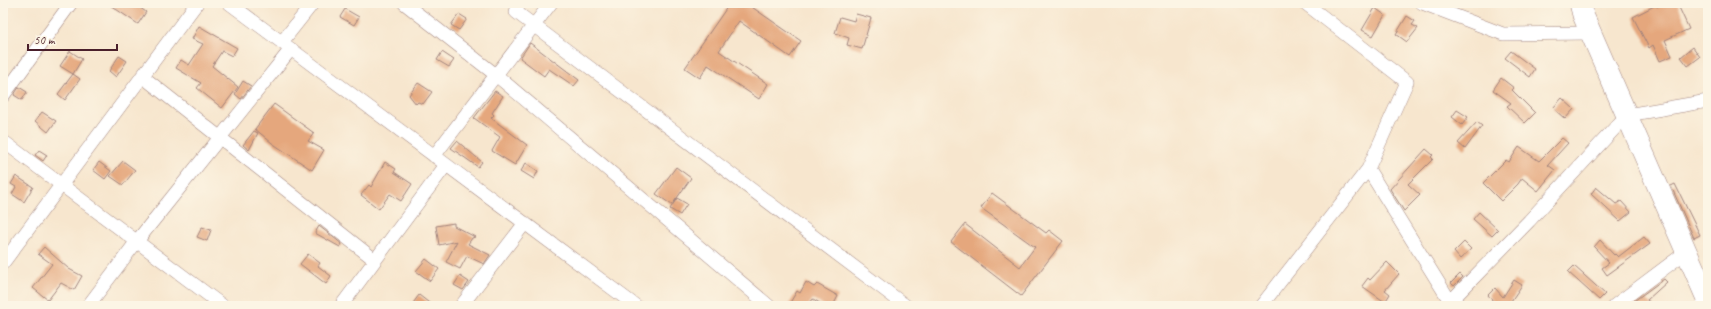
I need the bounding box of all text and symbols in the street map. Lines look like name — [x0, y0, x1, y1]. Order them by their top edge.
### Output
scale bar — [28, 26, 117, 52]
text: 50 m — [34, 32, 56, 48]

